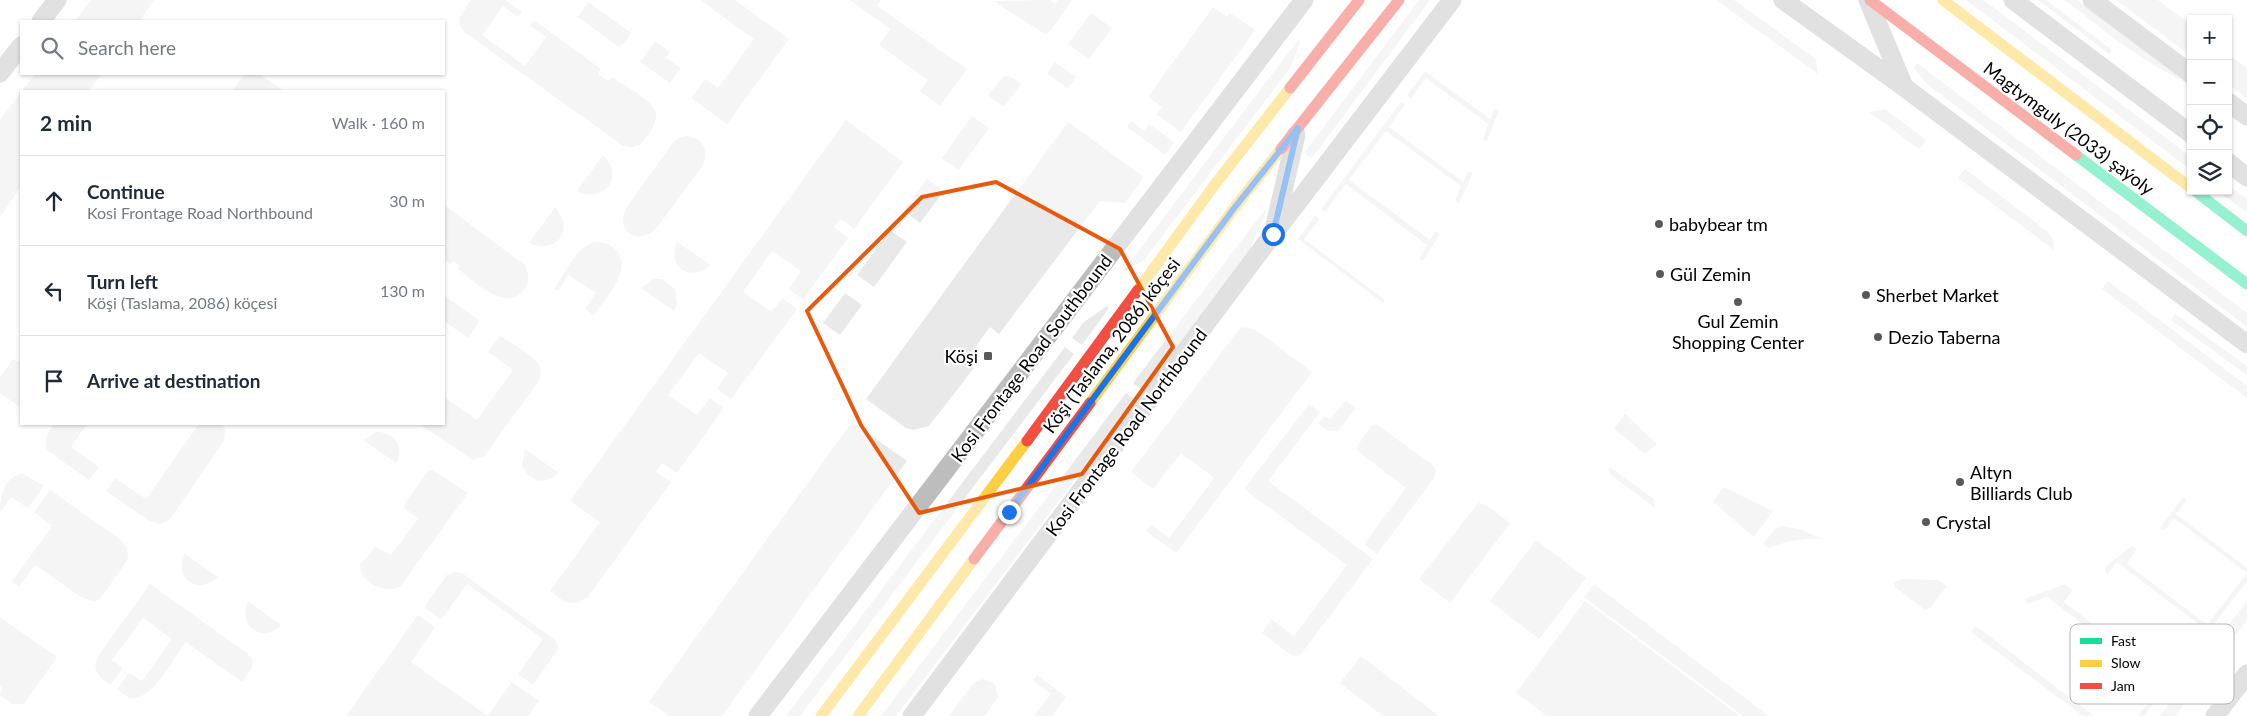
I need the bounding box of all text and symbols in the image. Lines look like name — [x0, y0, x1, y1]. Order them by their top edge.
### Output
map controls — [2187, 15, 2232, 195]
button: + — [2187, 15, 2232, 60]
search box — [20, 20, 445, 75]
icon: search — [38, 34, 66, 62]
text: Search here — [78, 36, 176, 59]
street label: Magtymguly (2033) şaýoly — [1979, 57, 2159, 200]
button: − — [2187, 60, 2232, 105]
button: locate — [2187, 105, 2232, 150]
text: 2 min — [40, 110, 92, 135]
text: Walk · 160 m — [332, 113, 425, 132]
button: layers — [2187, 150, 2232, 195]
text: Continue — [87, 180, 165, 203]
icon: ahead — [40, 187, 68, 215]
text: 30 m — [389, 191, 425, 210]
text: Kosi Frontage Road Northbound — [87, 203, 313, 222]
place label: babybear tm — [1669, 213, 1768, 235]
marker: babybear tm — [1653, 218, 1665, 230]
route start — [1262, 223, 1285, 246]
street label: Kosi Frontage Road Southbound — [946, 250, 1116, 466]
street label: Köşi (Taslama, 2086) köçesi — [1038, 253, 1184, 437]
place label: Gül Zemin — [1670, 263, 1751, 285]
marker: Gül Zemin — [1654, 268, 1666, 280]
text: Turn left — [87, 270, 158, 293]
icon: left — [40, 277, 68, 305]
text: 130 m — [380, 281, 425, 300]
place label: Sherbet Market — [1876, 284, 1999, 306]
marker: Sherbet Market — [1860, 289, 1872, 301]
text: Köşi (Taslama, 2086) köçesi — [87, 293, 277, 312]
marker: Gul Zemin Shopping Center — [1732, 296, 1744, 308]
place label: Gul Zemin Shopping Center — [1672, 310, 1804, 353]
street label: Kosi Frontage Road Northbound — [1041, 324, 1211, 540]
place label: Dezio Taberna — [1888, 326, 2000, 348]
marker: Dezio Taberna — [1872, 331, 1884, 343]
place label: Köşi — [944, 345, 978, 367]
marker: Köşi — [982, 350, 994, 362]
icon: arrive — [40, 367, 68, 395]
text: Arrive at destination — [87, 369, 260, 392]
place label: Altyn Billiards Club — [1970, 461, 2073, 504]
marker: Altyn Billiards Club — [1954, 476, 1966, 488]
route end — [998, 501, 1021, 524]
place label: Crystal — [1936, 511, 1991, 533]
marker: Crystal — [1920, 516, 1932, 528]
legend — [2070, 624, 2234, 704]
text: Fast — [2111, 632, 2136, 649]
text: Slow — [2111, 654, 2141, 671]
text: Jam — [2111, 677, 2135, 694]

